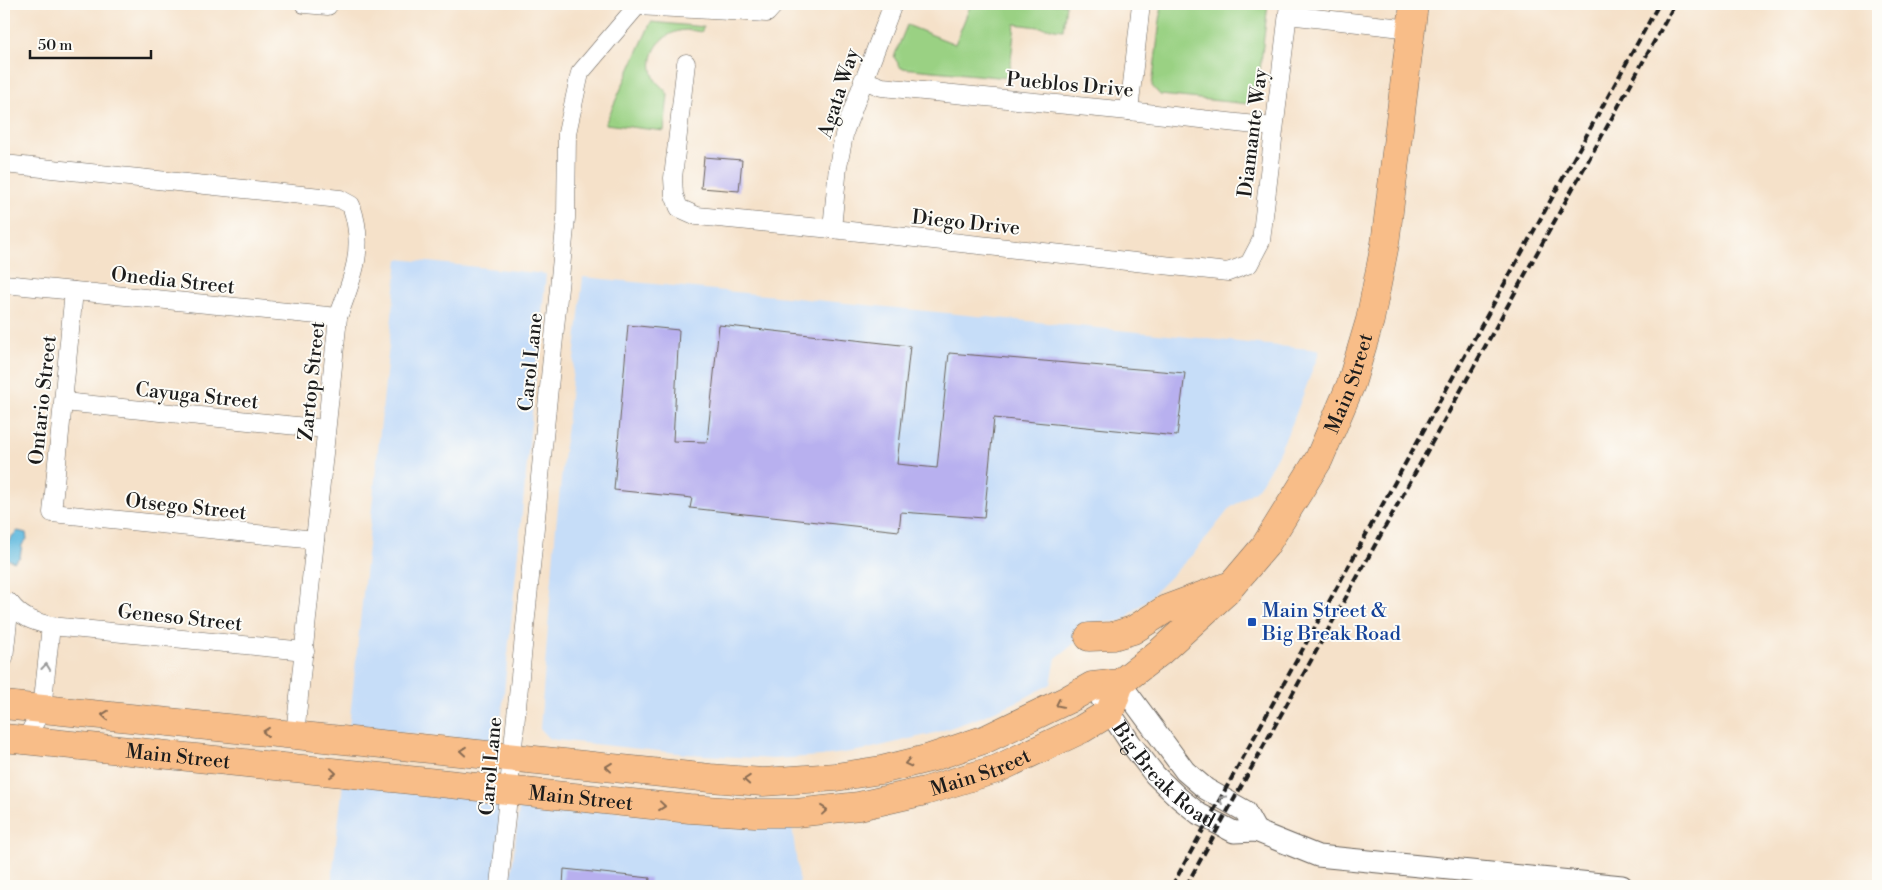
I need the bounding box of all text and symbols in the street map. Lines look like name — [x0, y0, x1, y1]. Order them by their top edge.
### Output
scale bar — [30, 28, 151, 60]
text: 50 m — [38, 36, 72, 55]
street label: Agata Way — [813, 45, 866, 142]
street label: Pueblos Drive — [1005, 67, 1135, 104]
street label: Diamante Way — [1233, 67, 1274, 199]
street label: Diego Drive — [910, 205, 1021, 242]
street label: Onedia Street — [110, 263, 236, 300]
street label: Carol Lane — [514, 312, 549, 413]
street label: Zartop Street — [294, 320, 331, 442]
street label: Main Street — [1320, 331, 1379, 438]
street label: Ontario Street — [24, 334, 63, 466]
street label: Cayuga Street — [134, 378, 260, 415]
street label: Otsego Street — [124, 489, 248, 526]
place label: Main Street & Big Break Road — [1261, 599, 1401, 647]
street label: Geneso Street — [116, 600, 243, 637]
marker: Main Street & Big Break Road — [1246, 616, 1258, 628]
one-way arrow — [40, 663, 51, 671]
one-way arrow — [1055, 698, 1064, 709]
one-way arrow — [100, 710, 108, 721]
street label: Carol Lane — [475, 716, 508, 816]
street label: Big Break Road — [1105, 717, 1219, 834]
one-way arrow — [262, 727, 270, 738]
street label: Main Street — [124, 740, 231, 775]
street label: Main Street — [927, 744, 1035, 803]
one-way arrow — [459, 746, 467, 757]
one-way arrow — [903, 757, 912, 768]
one-way arrow — [605, 762, 613, 773]
one-way arrow — [330, 767, 338, 778]
one-way arrow — [743, 775, 751, 786]
street label: Main Street — [527, 781, 634, 817]
one-way arrow — [1219, 796, 1228, 806]
one-way arrow — [658, 800, 666, 811]
one-way arrow — [820, 805, 828, 816]

